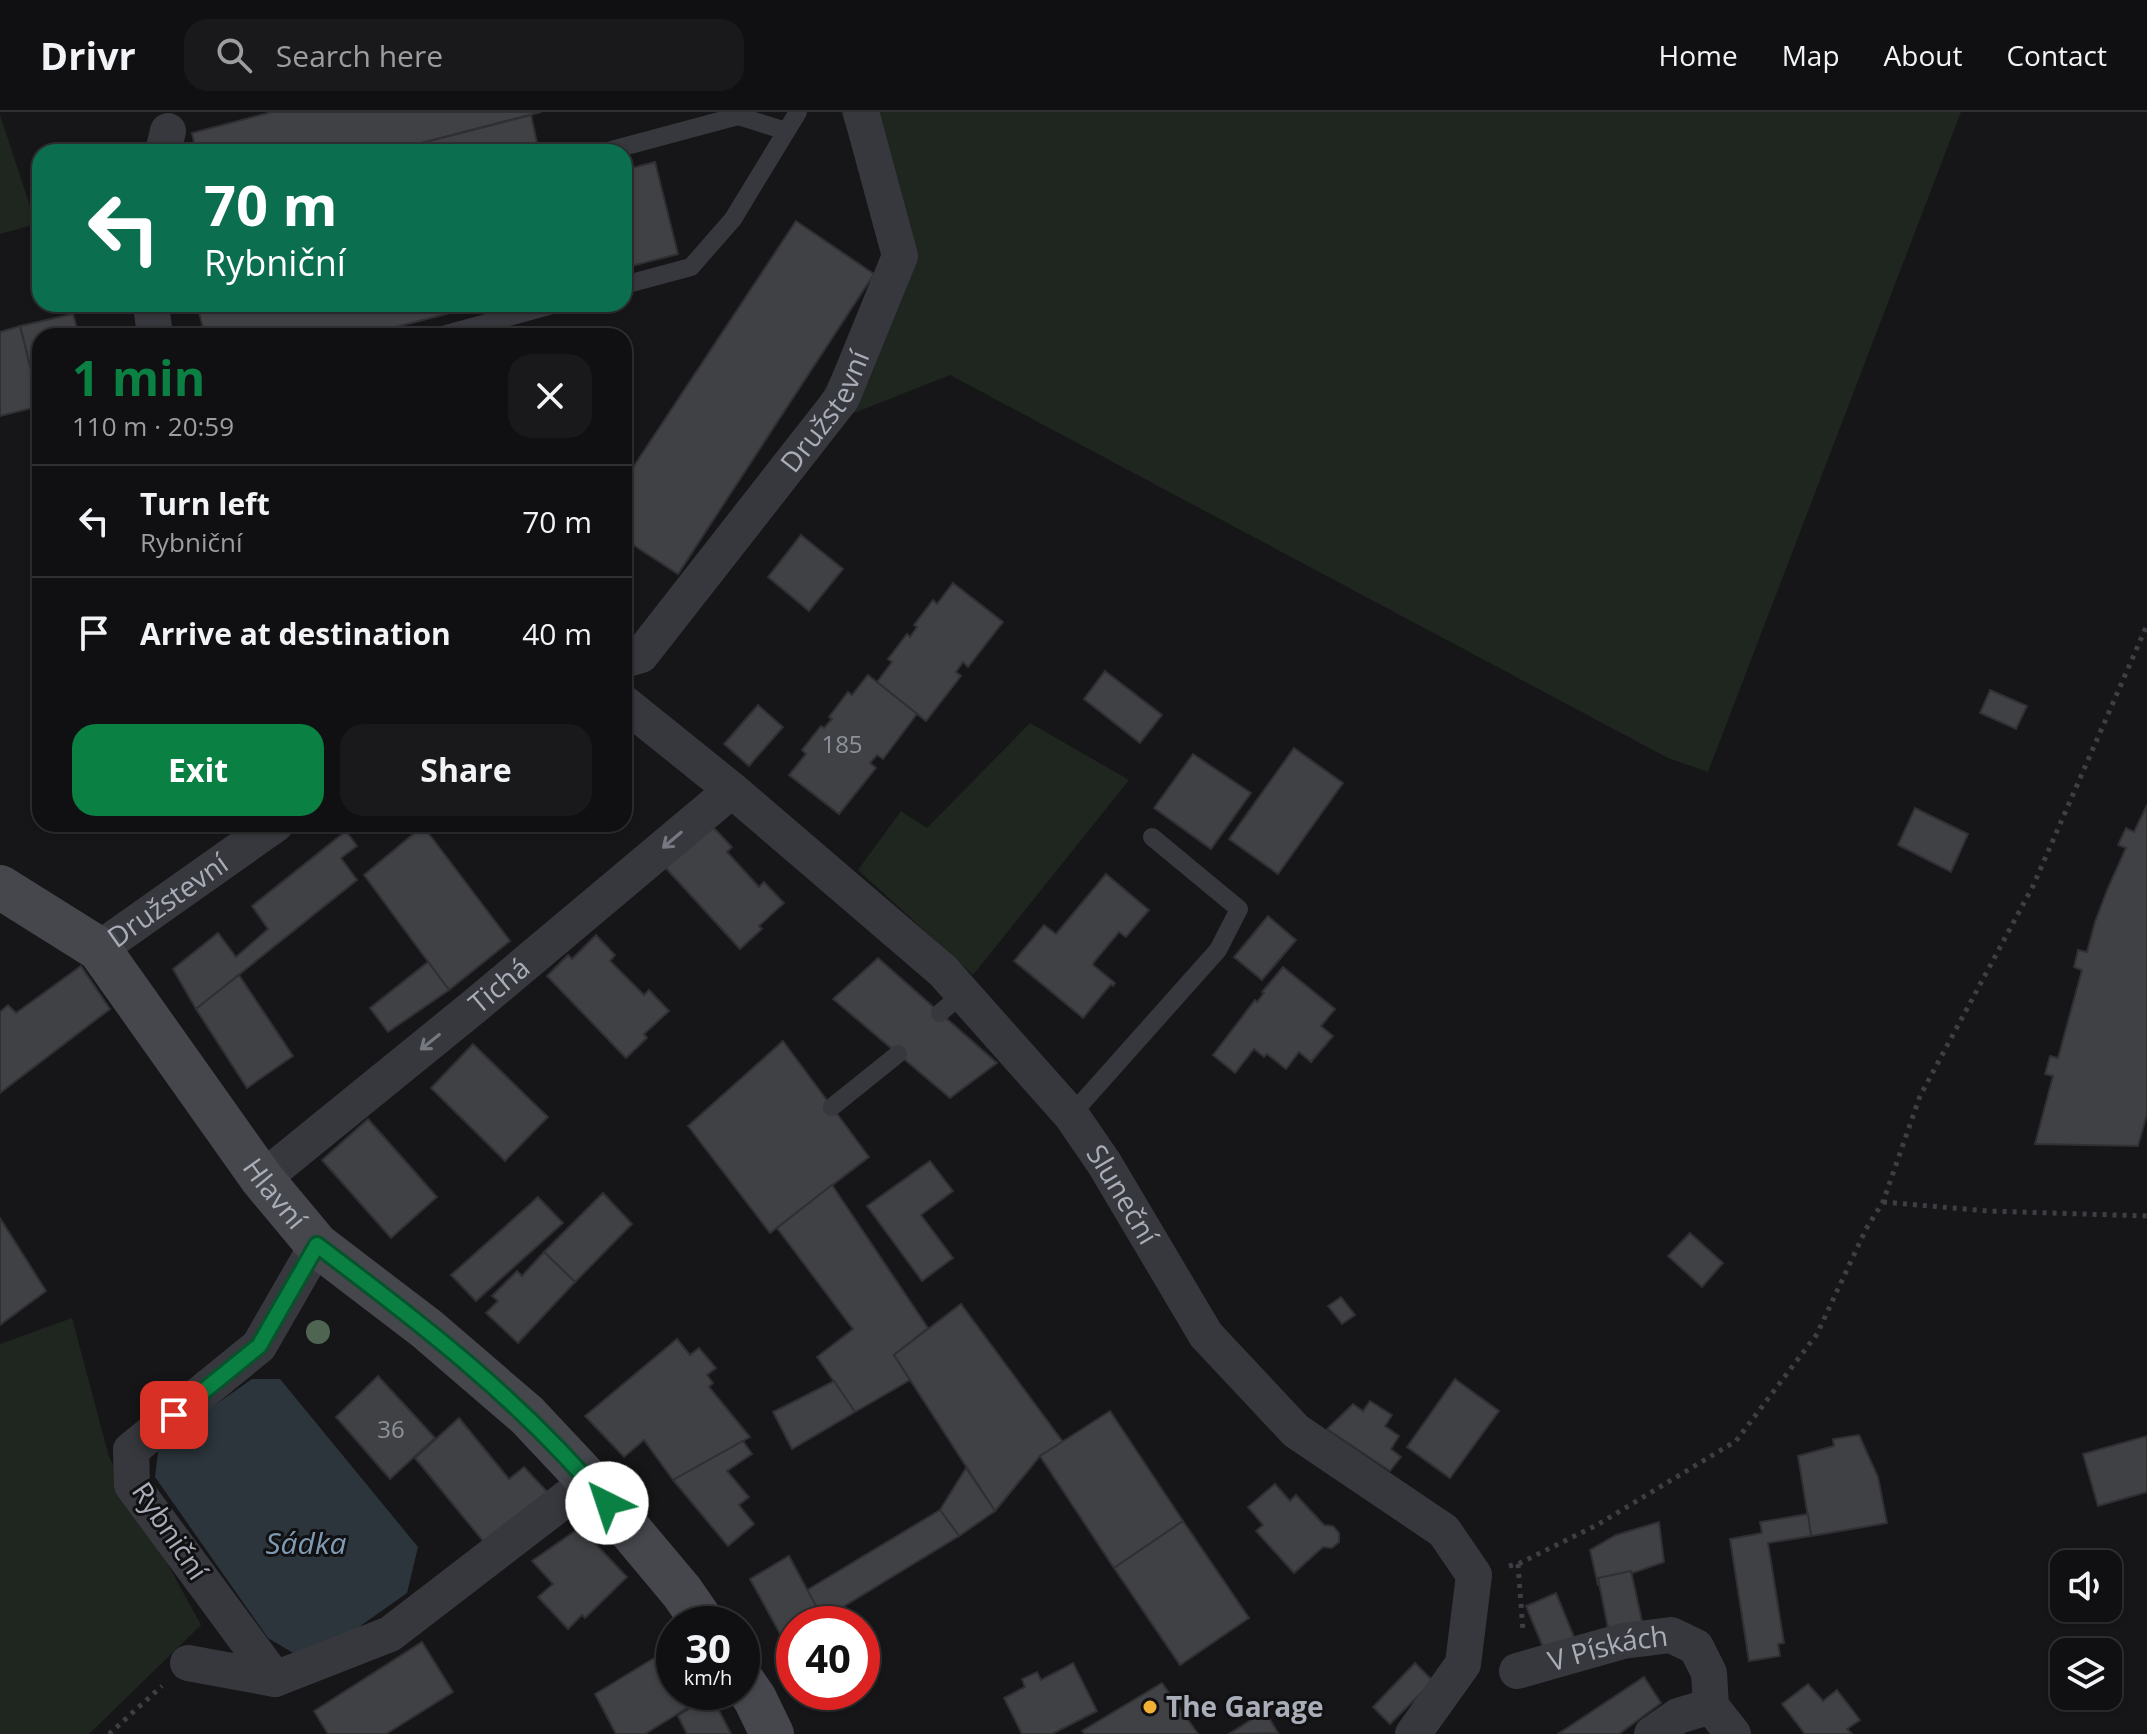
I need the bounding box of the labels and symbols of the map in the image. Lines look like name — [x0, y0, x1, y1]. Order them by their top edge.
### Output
street label: Družstevní — [771, 344, 878, 480]
house number: 185 — [821, 727, 863, 760]
one-way arrow — [663, 831, 683, 849]
street label: Družstevní — [99, 843, 236, 955]
street label: Tichá — [460, 948, 537, 1021]
one-way arrow — [420, 1034, 441, 1051]
street label: Sluneční — [1079, 1136, 1168, 1252]
street label: Hlavní — [235, 1150, 316, 1237]
pin — [140, 1381, 208, 1449]
house number: 36 — [377, 1412, 405, 1445]
position arrow — [565, 1461, 649, 1545]
street label: Rybniční — [124, 1474, 218, 1588]
water label: Sádka — [265, 1522, 347, 1563]
speed limit sign: 40 — [776, 1606, 880, 1710]
street label: V Pískách — [1543, 1616, 1670, 1679]
place label: The Garage — [1166, 1687, 1324, 1725]
marker: The Garage — [1141, 1698, 1159, 1716]

